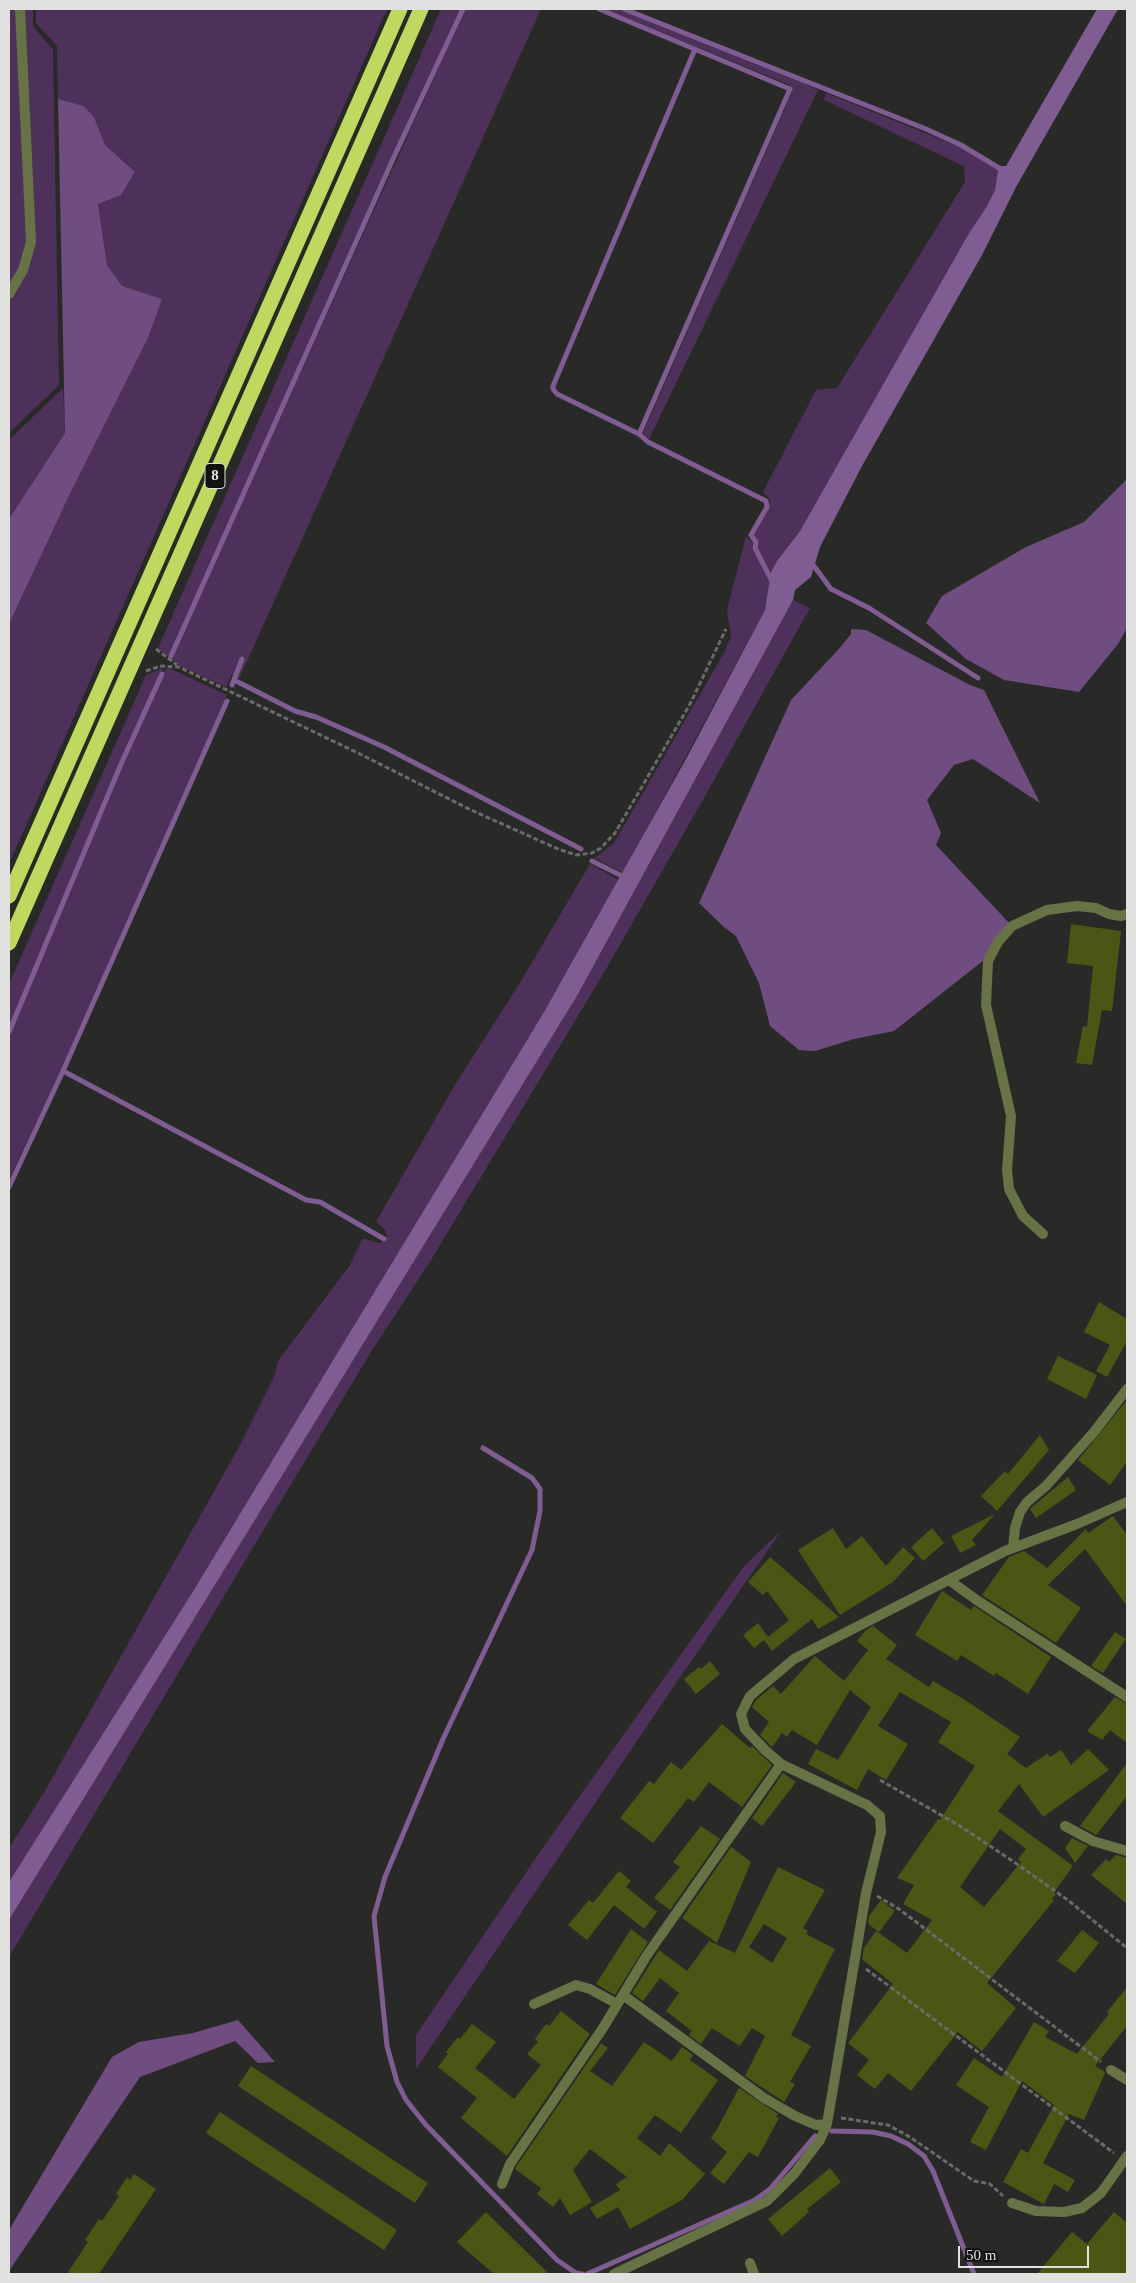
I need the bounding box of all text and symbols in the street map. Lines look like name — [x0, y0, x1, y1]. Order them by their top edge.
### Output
road number: 8 — [205, 464, 225, 488]
scale bar — [961, 2236, 1092, 2268]
text: 50 m — [966, 2247, 996, 2263]

